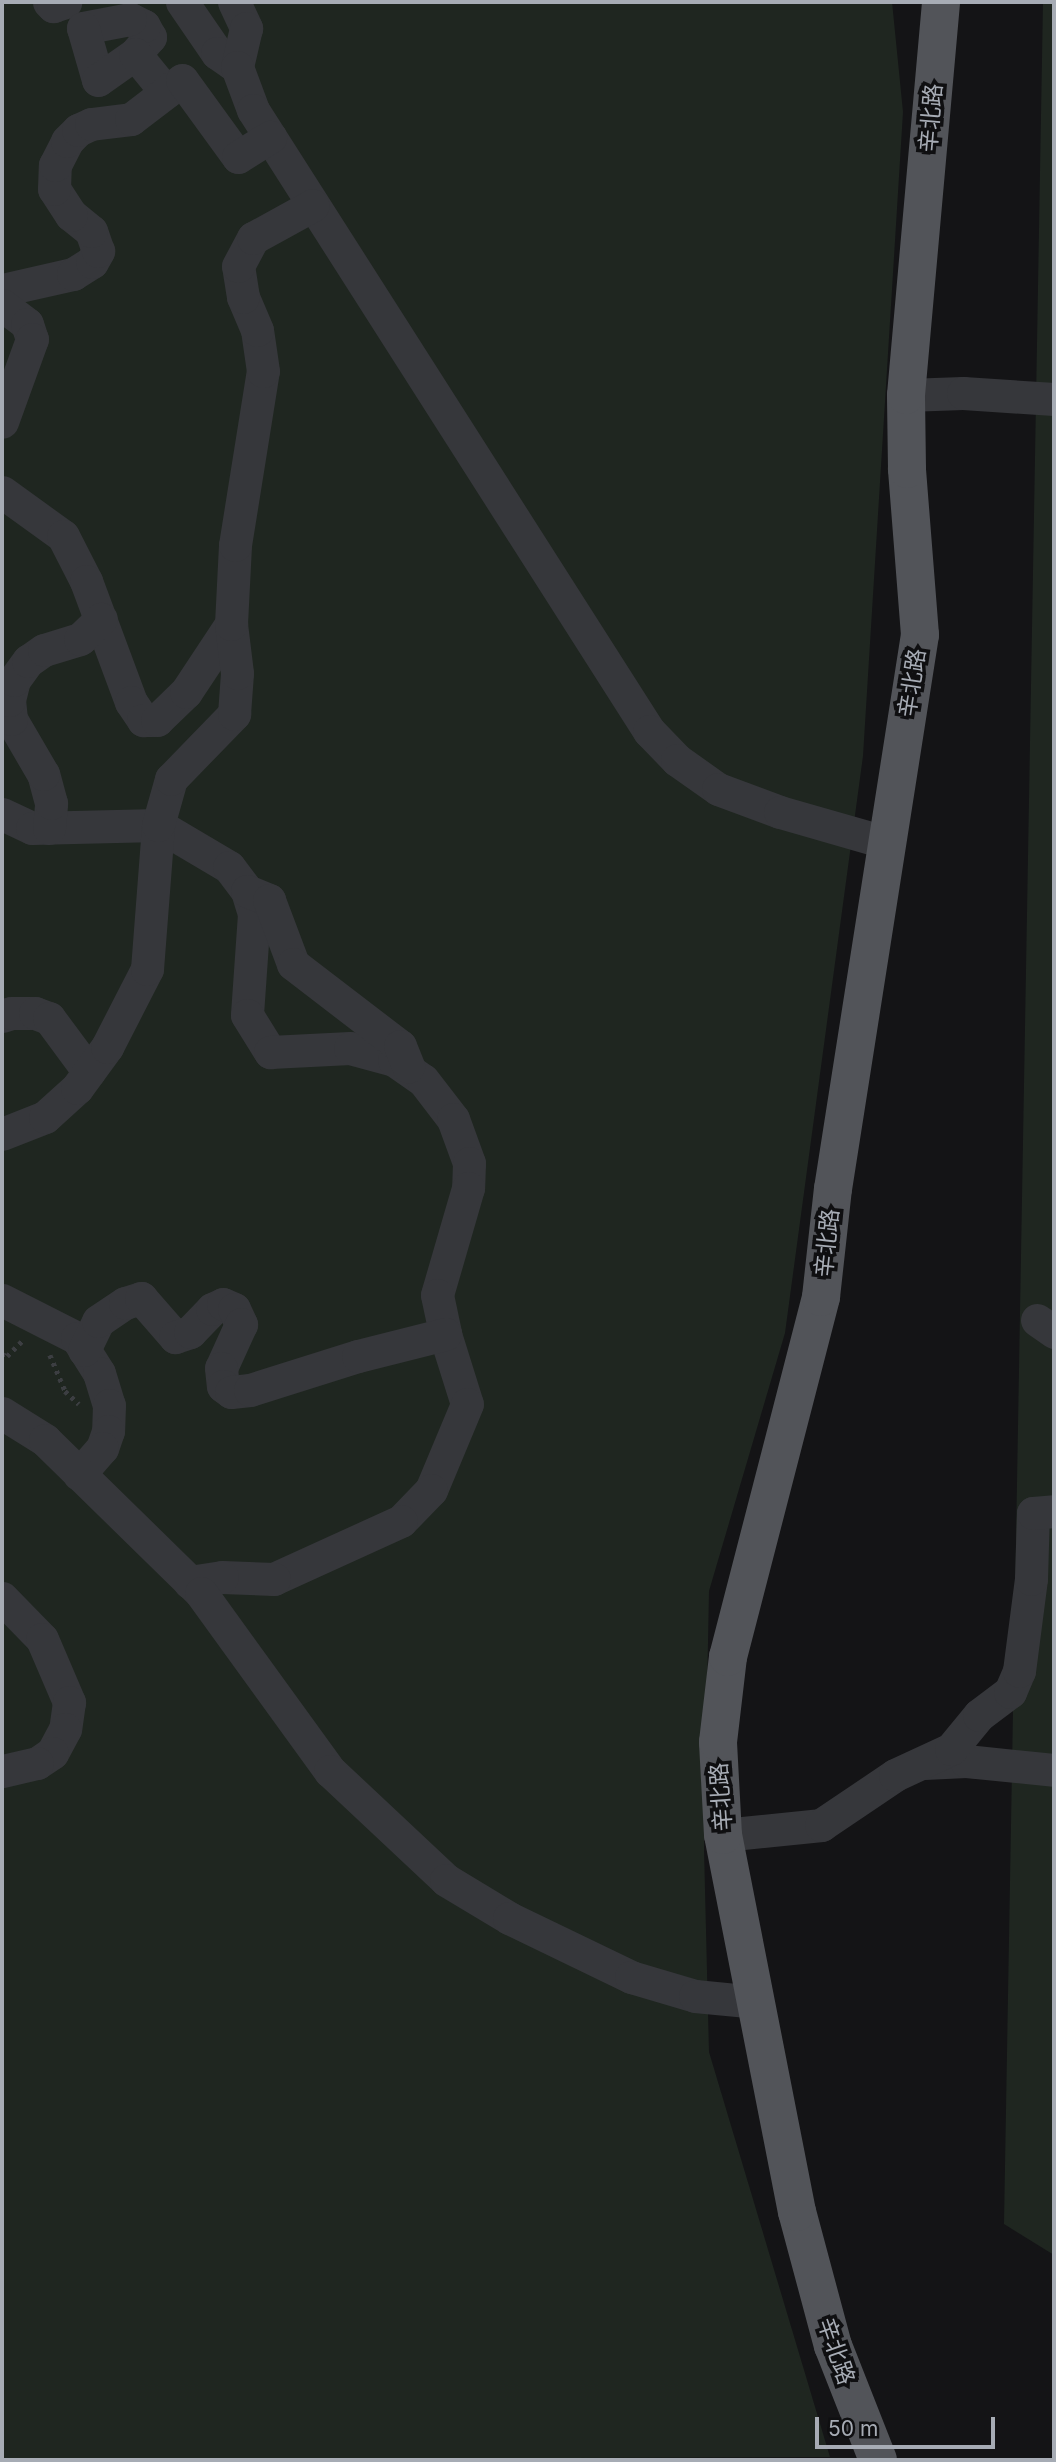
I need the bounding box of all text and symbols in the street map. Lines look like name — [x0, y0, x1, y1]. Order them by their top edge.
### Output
street label: 辛北路 — [914, 82, 948, 154]
street label: 辛北路 — [893, 647, 931, 719]
street label: 辛北路 — [810, 1207, 844, 1279]
street label: 辛北路 — [705, 1762, 737, 1832]
street label: 辛北路 — [812, 2314, 860, 2388]
scale bar — [818, 2402, 998, 2446]
text: 50 m — [828, 2416, 878, 2441]

